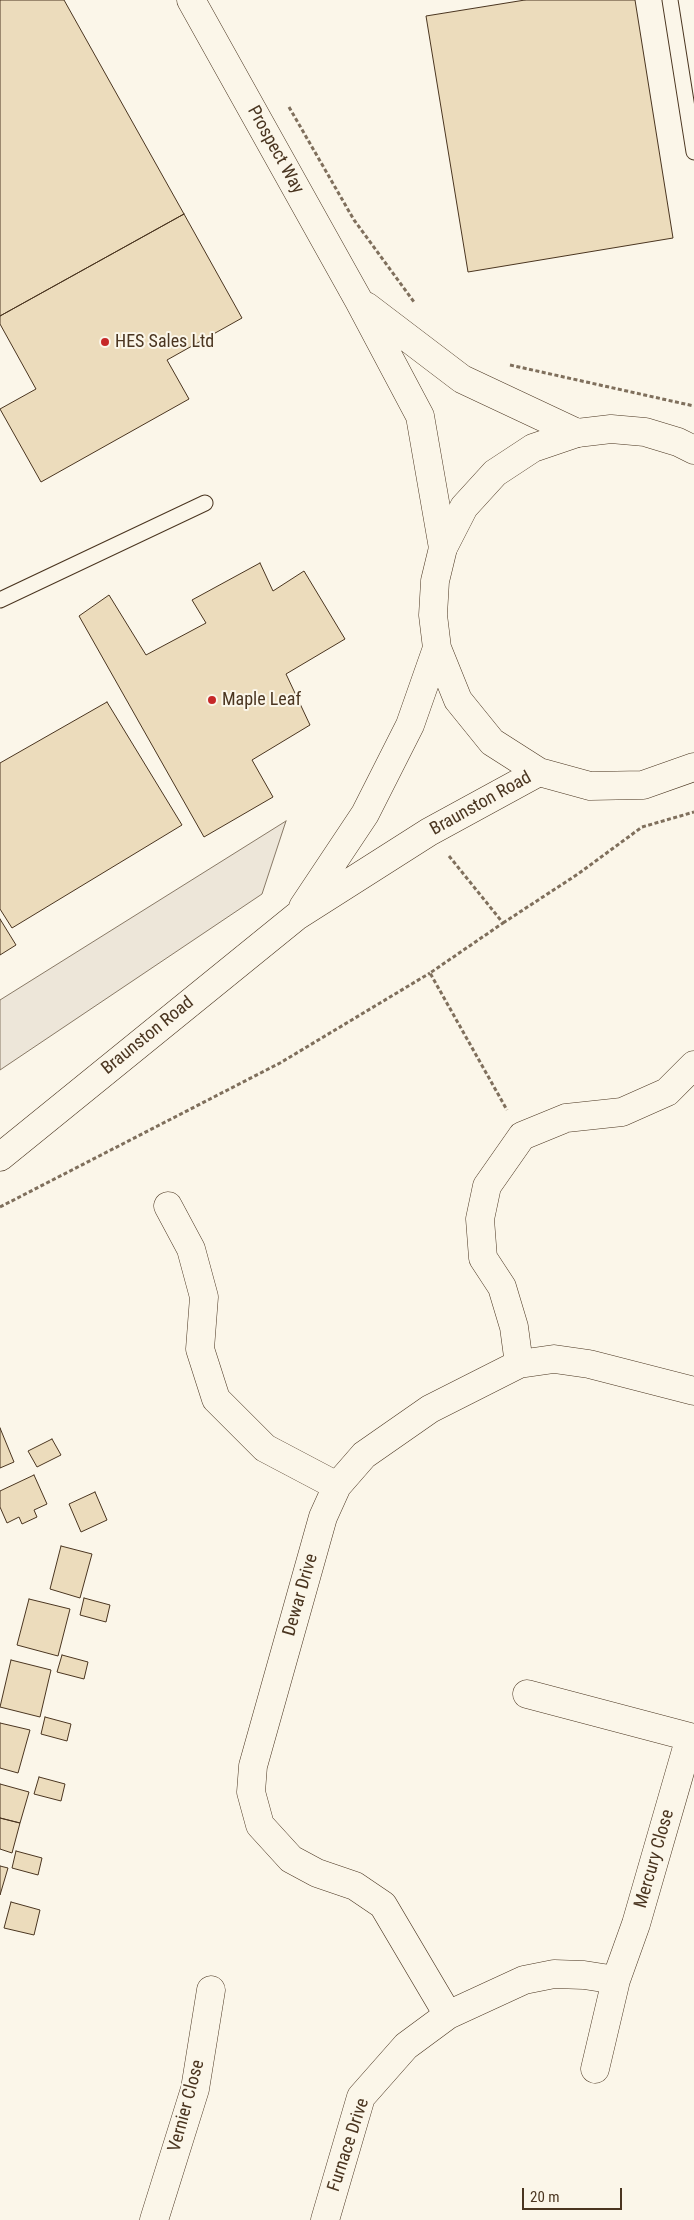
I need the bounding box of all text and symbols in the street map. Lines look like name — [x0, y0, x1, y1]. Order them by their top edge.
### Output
street label: Prospect Way — [242, 102, 308, 198]
place label: HES Sales Ltd — [115, 331, 214, 353]
marker: HES Sales Ltd — [99, 336, 111, 348]
place label: Maple Leaf — [222, 689, 301, 711]
marker: Maple Leaf — [206, 694, 218, 706]
street label: Braunston Road — [427, 767, 535, 841]
street label: Braunston Road — [98, 992, 198, 1080]
street label: Dewar Drive — [279, 1551, 323, 1639]
street label: Mercury Close — [631, 1807, 679, 1911]
street label: Vernier Close — [164, 2058, 210, 2154]
street label: Furnace Drive — [324, 2096, 374, 2194]
scale bar — [524, 2178, 624, 2210]
text: 20 m — [530, 2188, 560, 2206]

